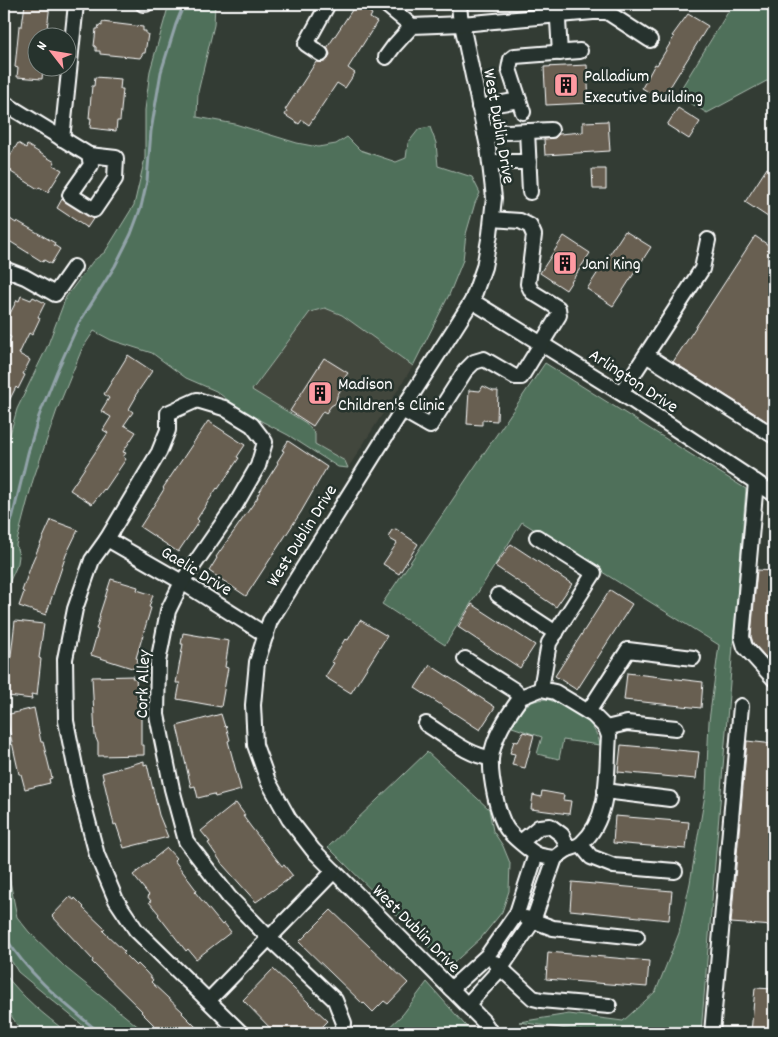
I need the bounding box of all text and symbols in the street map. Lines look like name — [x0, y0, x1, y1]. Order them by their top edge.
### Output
north arrow — [28, 28, 78, 78]
text: N — [32, 38, 53, 54]
place label: Palladium Executive Building — [584, 65, 703, 111]
street label: West Dublin Drive — [475, 67, 520, 186]
building icon: Palladium Executive Building — [553, 72, 579, 98]
building icon: Jani King — [552, 250, 578, 276]
place label: Jani King — [582, 253, 641, 278]
street label: Arlington Drive — [583, 344, 682, 420]
place label: Madison Children's Clinic — [338, 373, 445, 419]
building icon: Madison Children's Clinic — [307, 380, 333, 406]
street label: West Dublin Drive — [262, 480, 345, 592]
street label: Gaelic Drive — [155, 541, 236, 603]
street label: Cork Alley — [131, 649, 158, 719]
street label: West Dublin Drive — [365, 880, 465, 980]

